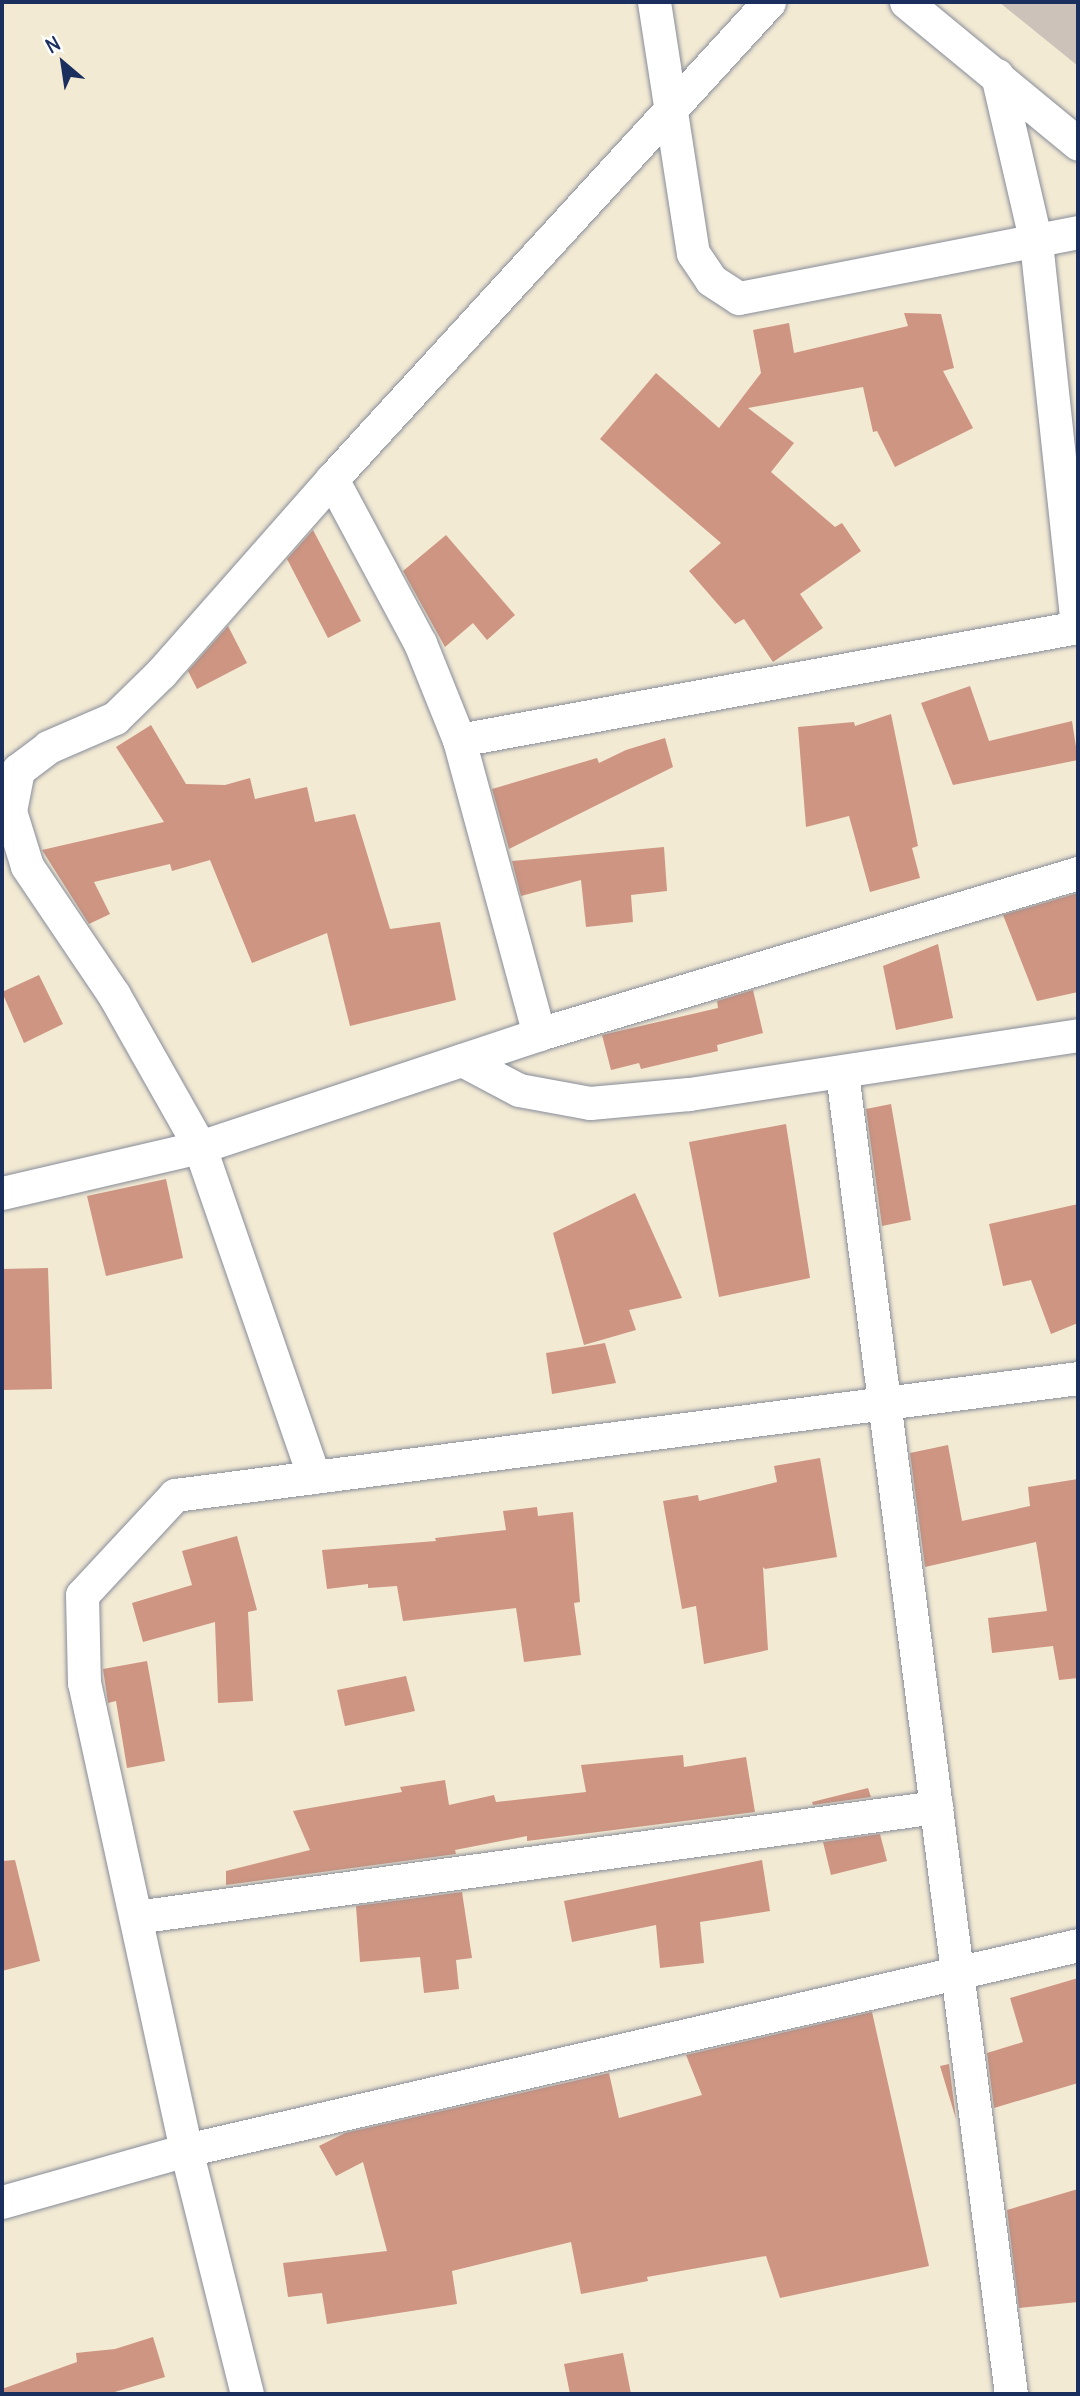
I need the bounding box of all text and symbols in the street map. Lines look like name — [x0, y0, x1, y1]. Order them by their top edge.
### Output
north arrow — [28, 28, 98, 98]
text: N — [41, 31, 64, 58]

